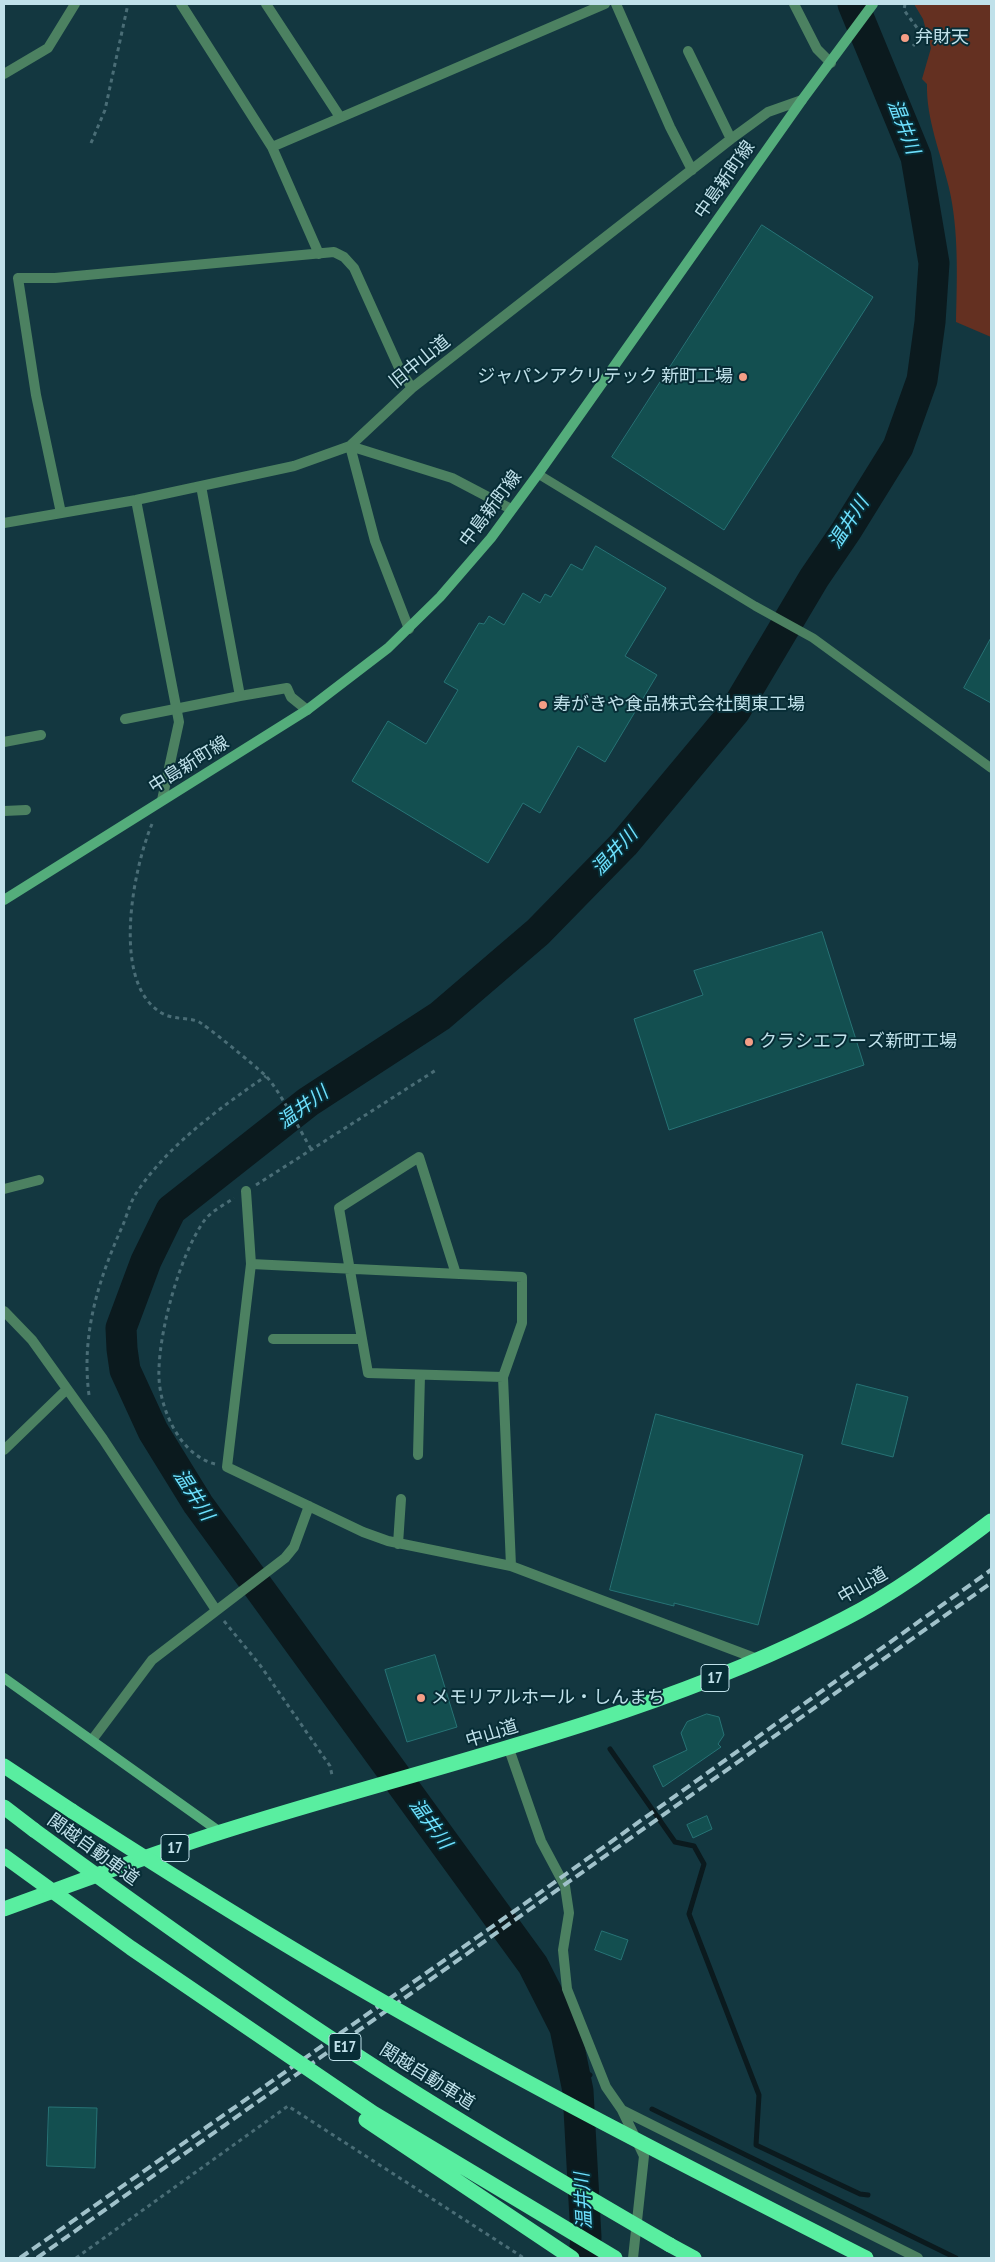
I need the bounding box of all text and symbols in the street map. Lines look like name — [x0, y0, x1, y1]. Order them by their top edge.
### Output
place label: 弁財天 — [915, 27, 969, 49]
marker: 弁財天 — [899, 32, 911, 44]
water label: 温井川 — [882, 96, 924, 158]
street label: 中島新町線 — [690, 137, 760, 223]
street label: 旧中山道 — [385, 331, 455, 393]
place label: ジャパンアクリテック 新町工場 — [477, 366, 733, 388]
marker: ジャパンアクリテック 新町工場 — [737, 371, 749, 383]
street label: 中島新町線 — [455, 467, 527, 551]
water label: 温井川 — [824, 493, 874, 553]
place label: 寿がきや食品株式会社関東工場 — [553, 694, 805, 716]
marker: 寿がきや食品株式会社関東工場 — [537, 699, 549, 711]
street label: 中島新町線 — [145, 732, 233, 798]
water label: 温井川 — [587, 823, 643, 881]
place label: クラシエフーズ新町工場 — [759, 1031, 957, 1053]
marker: クラシエフーズ新町工場 — [743, 1036, 755, 1048]
water label: 温井川 — [273, 1082, 333, 1134]
water label: 温井川 — [168, 1465, 218, 1525]
street label: 中山道 — [834, 1563, 892, 1609]
road number: 17 — [701, 1665, 729, 1692]
place label: メモリアルホール・しんまち — [431, 1687, 665, 1709]
marker: メモリアルホール・しんまち — [415, 1692, 427, 1704]
street label: 中山道 — [463, 1716, 521, 1752]
water label: 温井川 — [404, 1794, 456, 1854]
street label: 関越自動車道 — [43, 1810, 143, 1890]
road number: 17 — [161, 1835, 189, 1862]
road number: E17 — [329, 2034, 361, 2060]
street label: 関越自動車道 — [375, 2039, 479, 2115]
water label: 温井川 — [571, 2172, 597, 2230]

